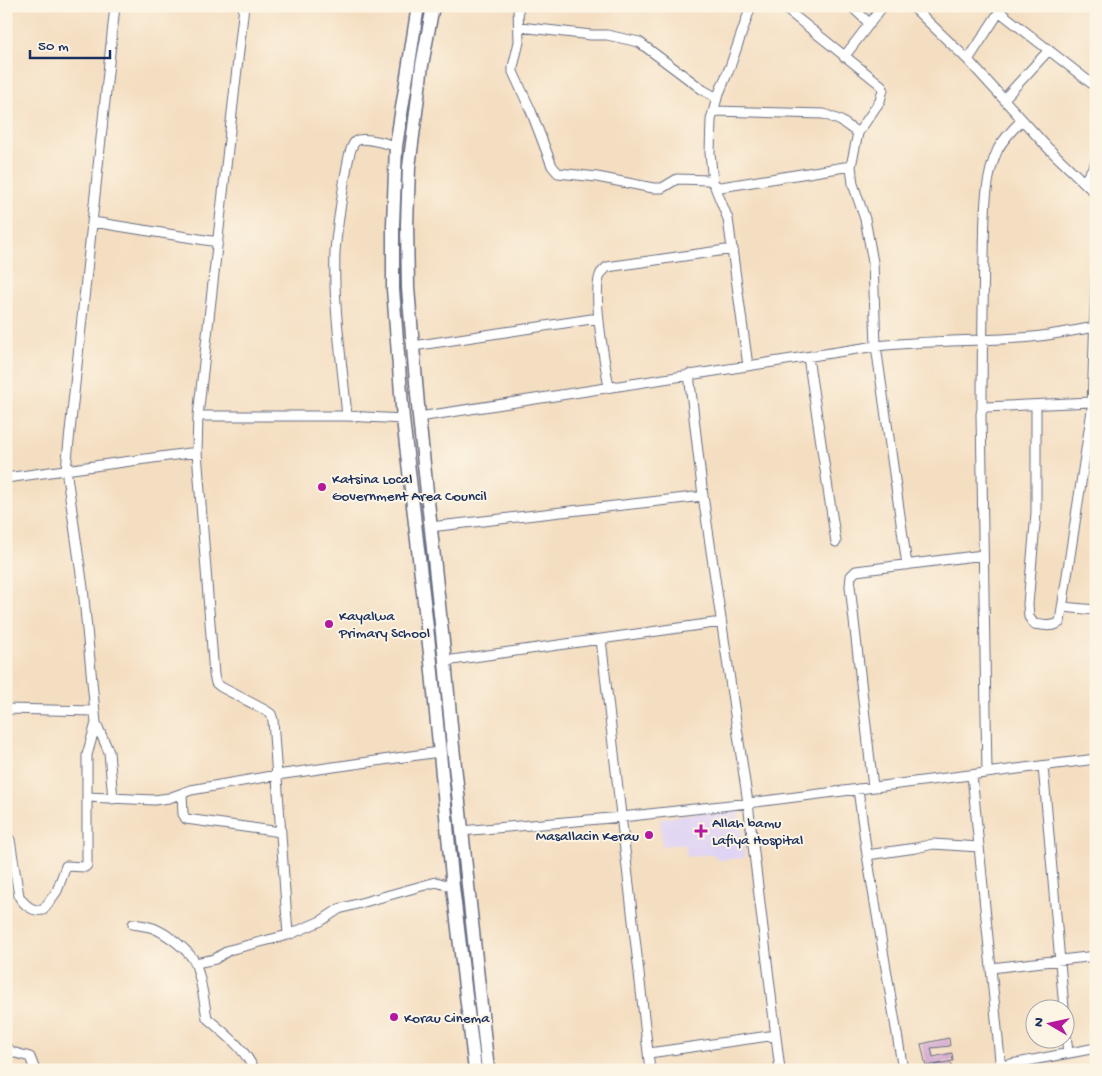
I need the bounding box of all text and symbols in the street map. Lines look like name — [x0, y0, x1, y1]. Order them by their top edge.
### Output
scale bar — [30, 28, 110, 60]
text: 50 m — [38, 38, 69, 56]
place label: Katsina Local Government Area Council — [332, 471, 487, 506]
marker: Katsina Local Government Area Council — [316, 481, 328, 493]
place label: Kayalwa Primary School — [338, 608, 430, 643]
marker: Kayalwa Primary School — [323, 618, 335, 630]
place label: Allah bamu Lafiya Hospital — [712, 815, 803, 850]
marker: Allah bamu Lafiya Hospital — [694, 824, 708, 838]
place label: Masallacin Kerau — [536, 828, 639, 846]
marker: Masallacin Kerau — [643, 829, 655, 841]
north arrow — [1024, 998, 1074, 1048]
place label: Korau Cinema — [404, 1010, 490, 1028]
marker: Korau Cinema — [388, 1011, 400, 1023]
text: N — [1031, 1017, 1049, 1028]

